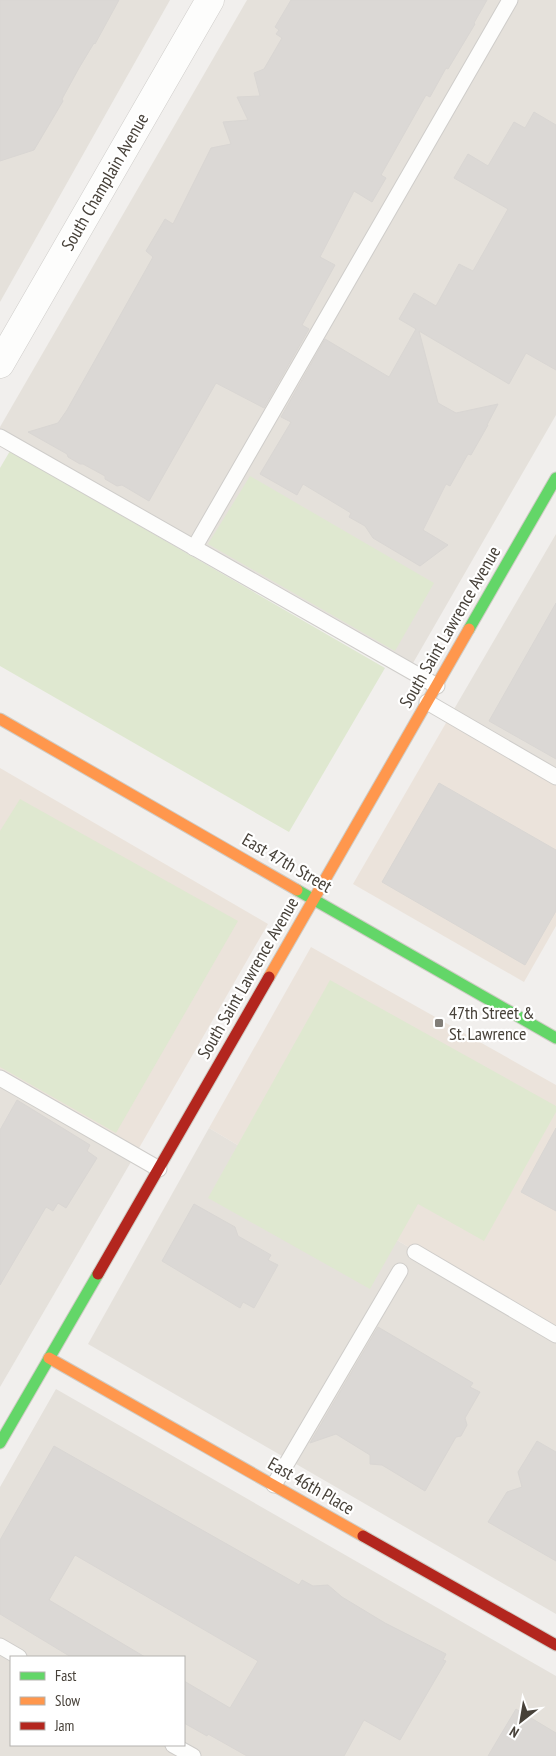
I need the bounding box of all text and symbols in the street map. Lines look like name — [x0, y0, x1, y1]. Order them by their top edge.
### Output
street label: South Champlain Avenue — [56, 109, 153, 255]
street label: South Saint Lawrence Avenue — [394, 542, 505, 712]
street label: East 47th Street — [238, 828, 336, 897]
street label: South Saint Lawrence Avenue — [192, 893, 303, 1063]
place label: 47th Street & St. Lawrence — [449, 1001, 535, 1045]
marker: 47th Street & St. Lawrence — [433, 1017, 445, 1029]
street label: East 46th Place — [264, 1452, 358, 1519]
legend — [10, 1656, 185, 1746]
text: Fast — [55, 1666, 76, 1685]
text: Slow — [55, 1691, 80, 1710]
north arrow — [496, 1696, 546, 1746]
text: Jam — [54, 1716, 74, 1735]
text: N — [506, 1722, 522, 1742]

